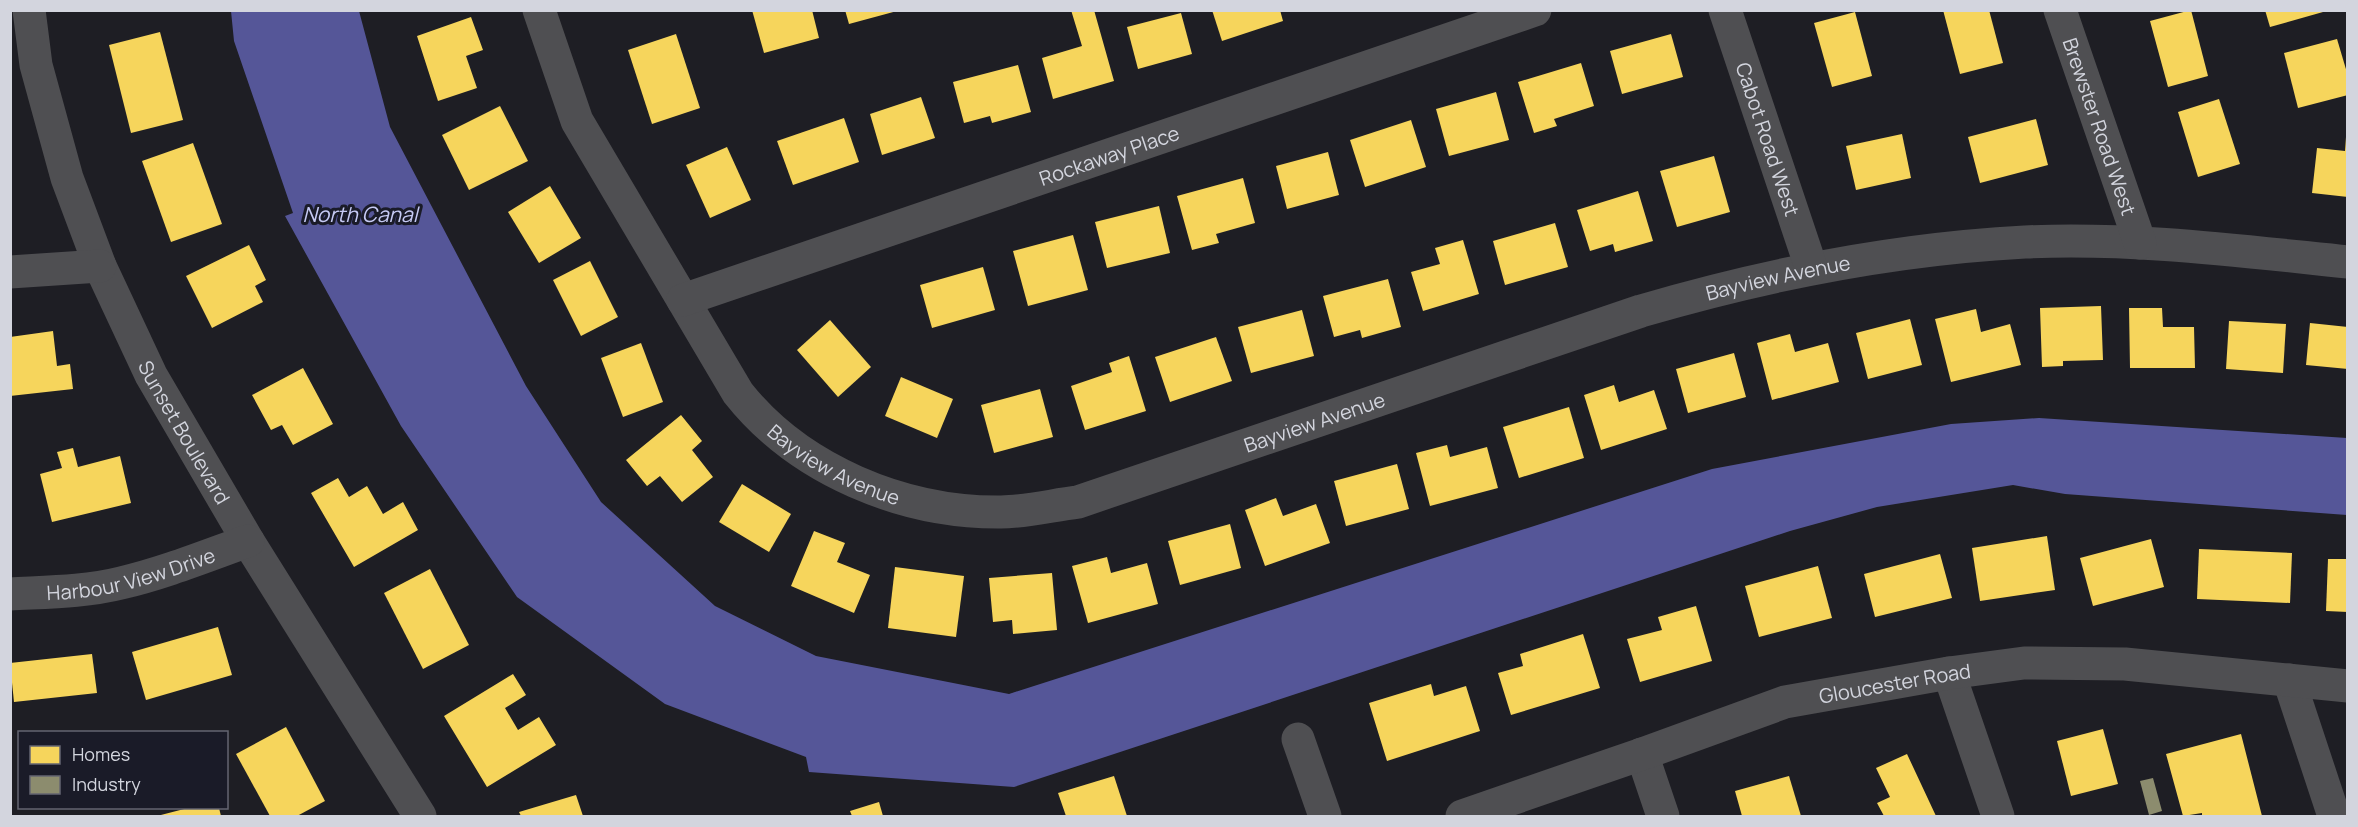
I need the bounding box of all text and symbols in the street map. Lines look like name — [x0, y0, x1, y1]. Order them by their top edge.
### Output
street label: Brewster Road West — [2057, 34, 2143, 219]
street label: Cabot Road West — [1730, 59, 1806, 219]
street label: Rockaway Place — [1035, 119, 1183, 191]
water label: North Canal — [302, 200, 421, 228]
street label: Bayview Avenue — [1703, 249, 1852, 306]
street label: Sunset Boulevard — [132, 356, 237, 509]
street label: Bayview Avenue — [1240, 385, 1388, 458]
street label: Bayview Avenue — [762, 418, 903, 511]
street label: Harbour View Drive — [46, 541, 219, 606]
street label: Gloucester Road — [1817, 657, 1972, 709]
legend — [18, 731, 228, 809]
text: Homes — [72, 742, 130, 766]
text: Industry — [72, 772, 141, 796]

